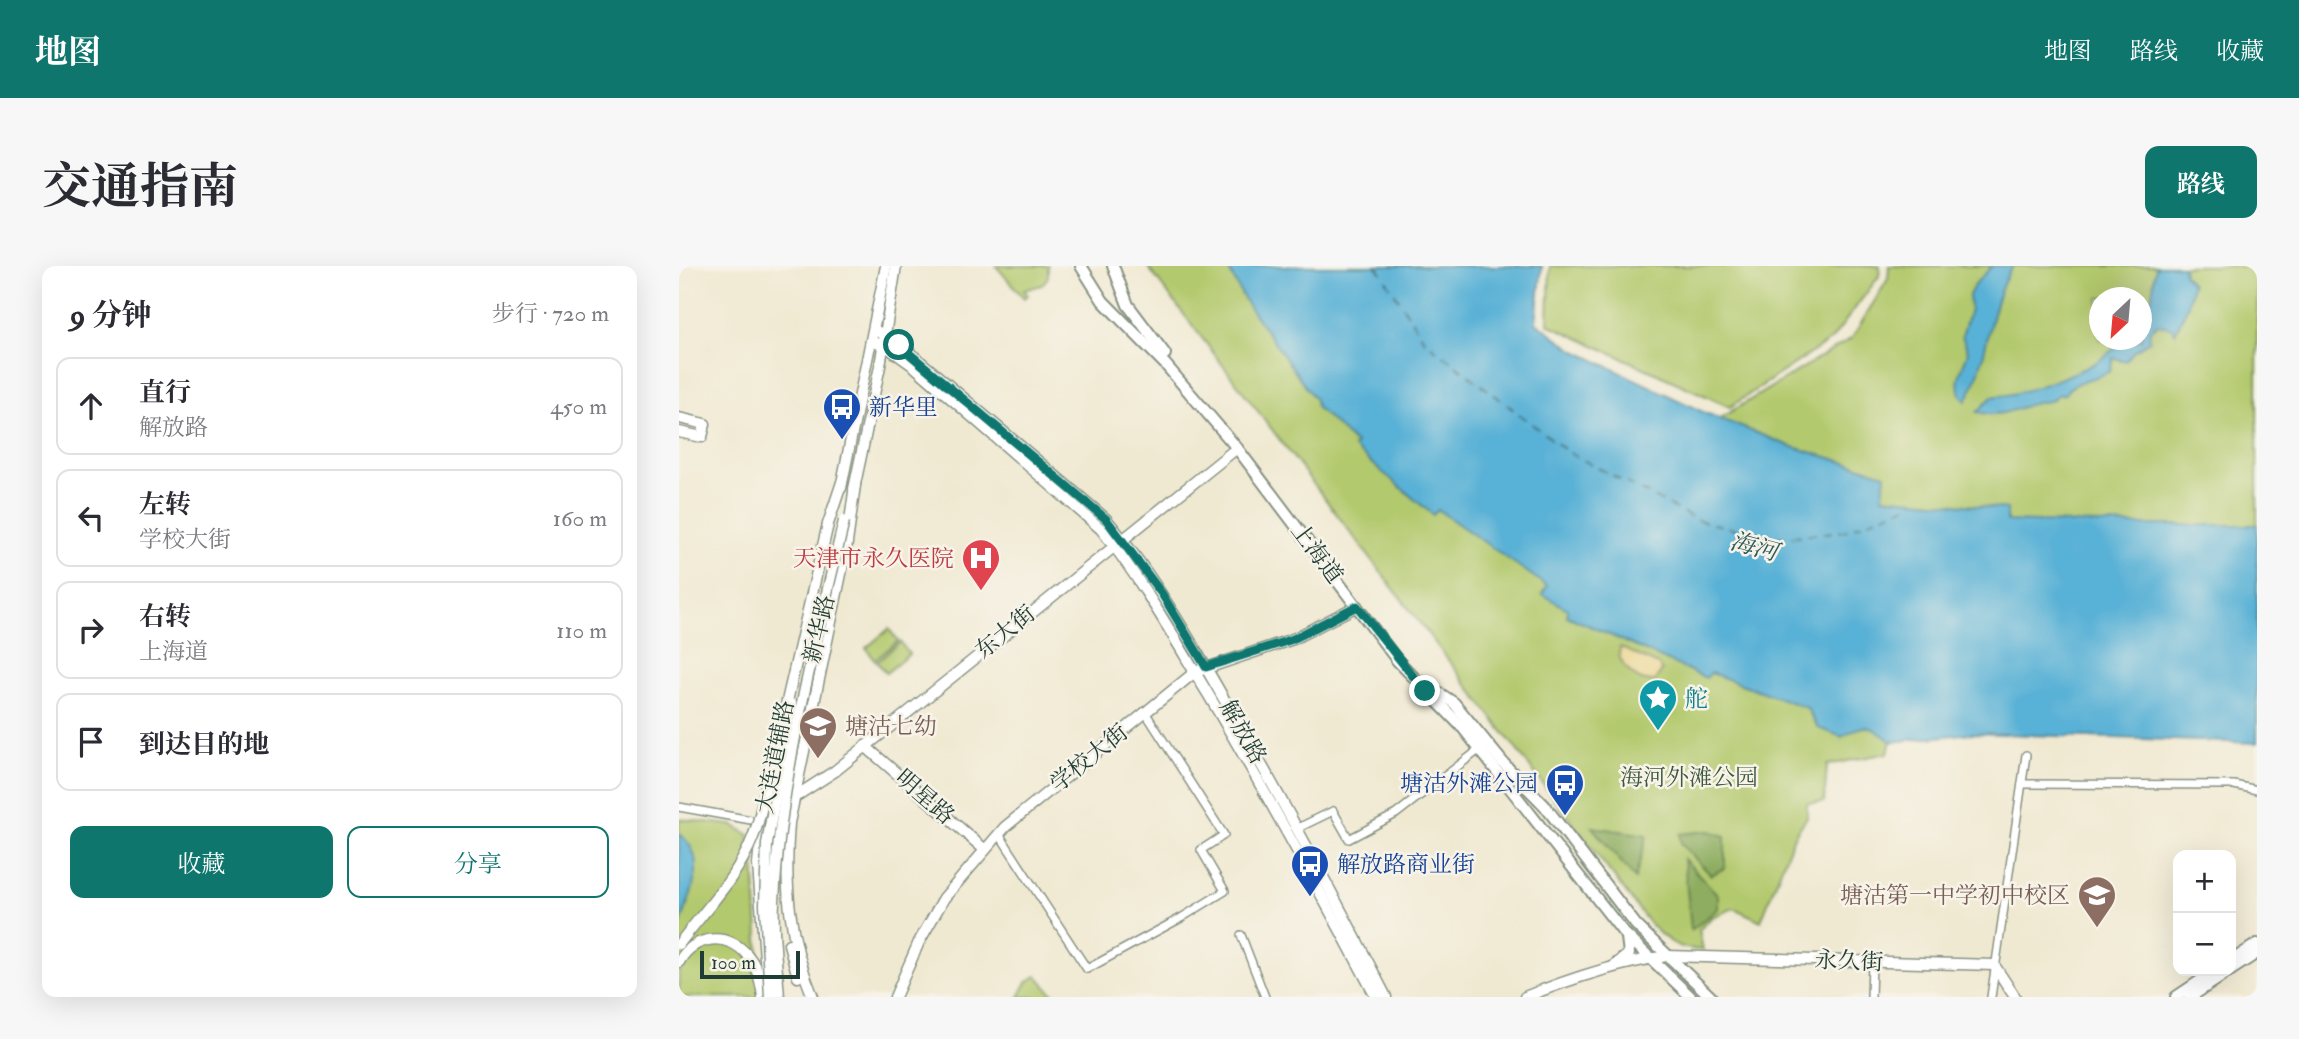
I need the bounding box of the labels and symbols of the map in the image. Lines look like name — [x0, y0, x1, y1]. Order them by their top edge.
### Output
north arrow — [2089, 287, 2152, 350]
route start — [883, 329, 914, 360]
bus stop icon: 新华里 — [821, 386, 863, 441]
place label: 新华里 — [869, 393, 938, 422]
street label: 上海道 — [1285, 517, 1349, 589]
water label: 海河 — [1727, 526, 1785, 569]
hospital icon: 天津市永久医院 — [960, 537, 1002, 592]
place label: 天津市永久医院 — [793, 544, 954, 573]
street label: 新华路 — [797, 592, 841, 666]
street label: 东大街 — [969, 599, 1041, 665]
route end — [1409, 675, 1440, 706]
place icon: 舵 — [1637, 677, 1679, 732]
place label: 舵 — [1685, 684, 1708, 713]
street label: 解放路 — [1213, 695, 1273, 769]
street label: 大连道辅路 — [750, 698, 800, 816]
school or university icon: 塘沽七幼 — [797, 705, 839, 760]
place label: 塘沽七幼 — [845, 712, 937, 741]
street label: 学校大街 — [1044, 718, 1134, 798]
bus stop icon: 塘沽外滩公园 — [1544, 762, 1586, 817]
street label: 明星路 — [889, 763, 961, 831]
park label: 海河外滩公园 — [1620, 763, 1758, 792]
place label: 塘沽外滩公园 — [1400, 769, 1538, 798]
bus stop icon: 解放路商业街 — [1289, 843, 1331, 898]
place label: 解放路商业街 — [1337, 850, 1475, 879]
school or university icon: 塘沽第一中学初中校区 — [2076, 874, 2118, 929]
place label: 塘沽第一中学初中校区 — [1840, 881, 2070, 910]
street label: 永久街 — [1814, 945, 1884, 977]
scale bar — [700, 948, 800, 980]

